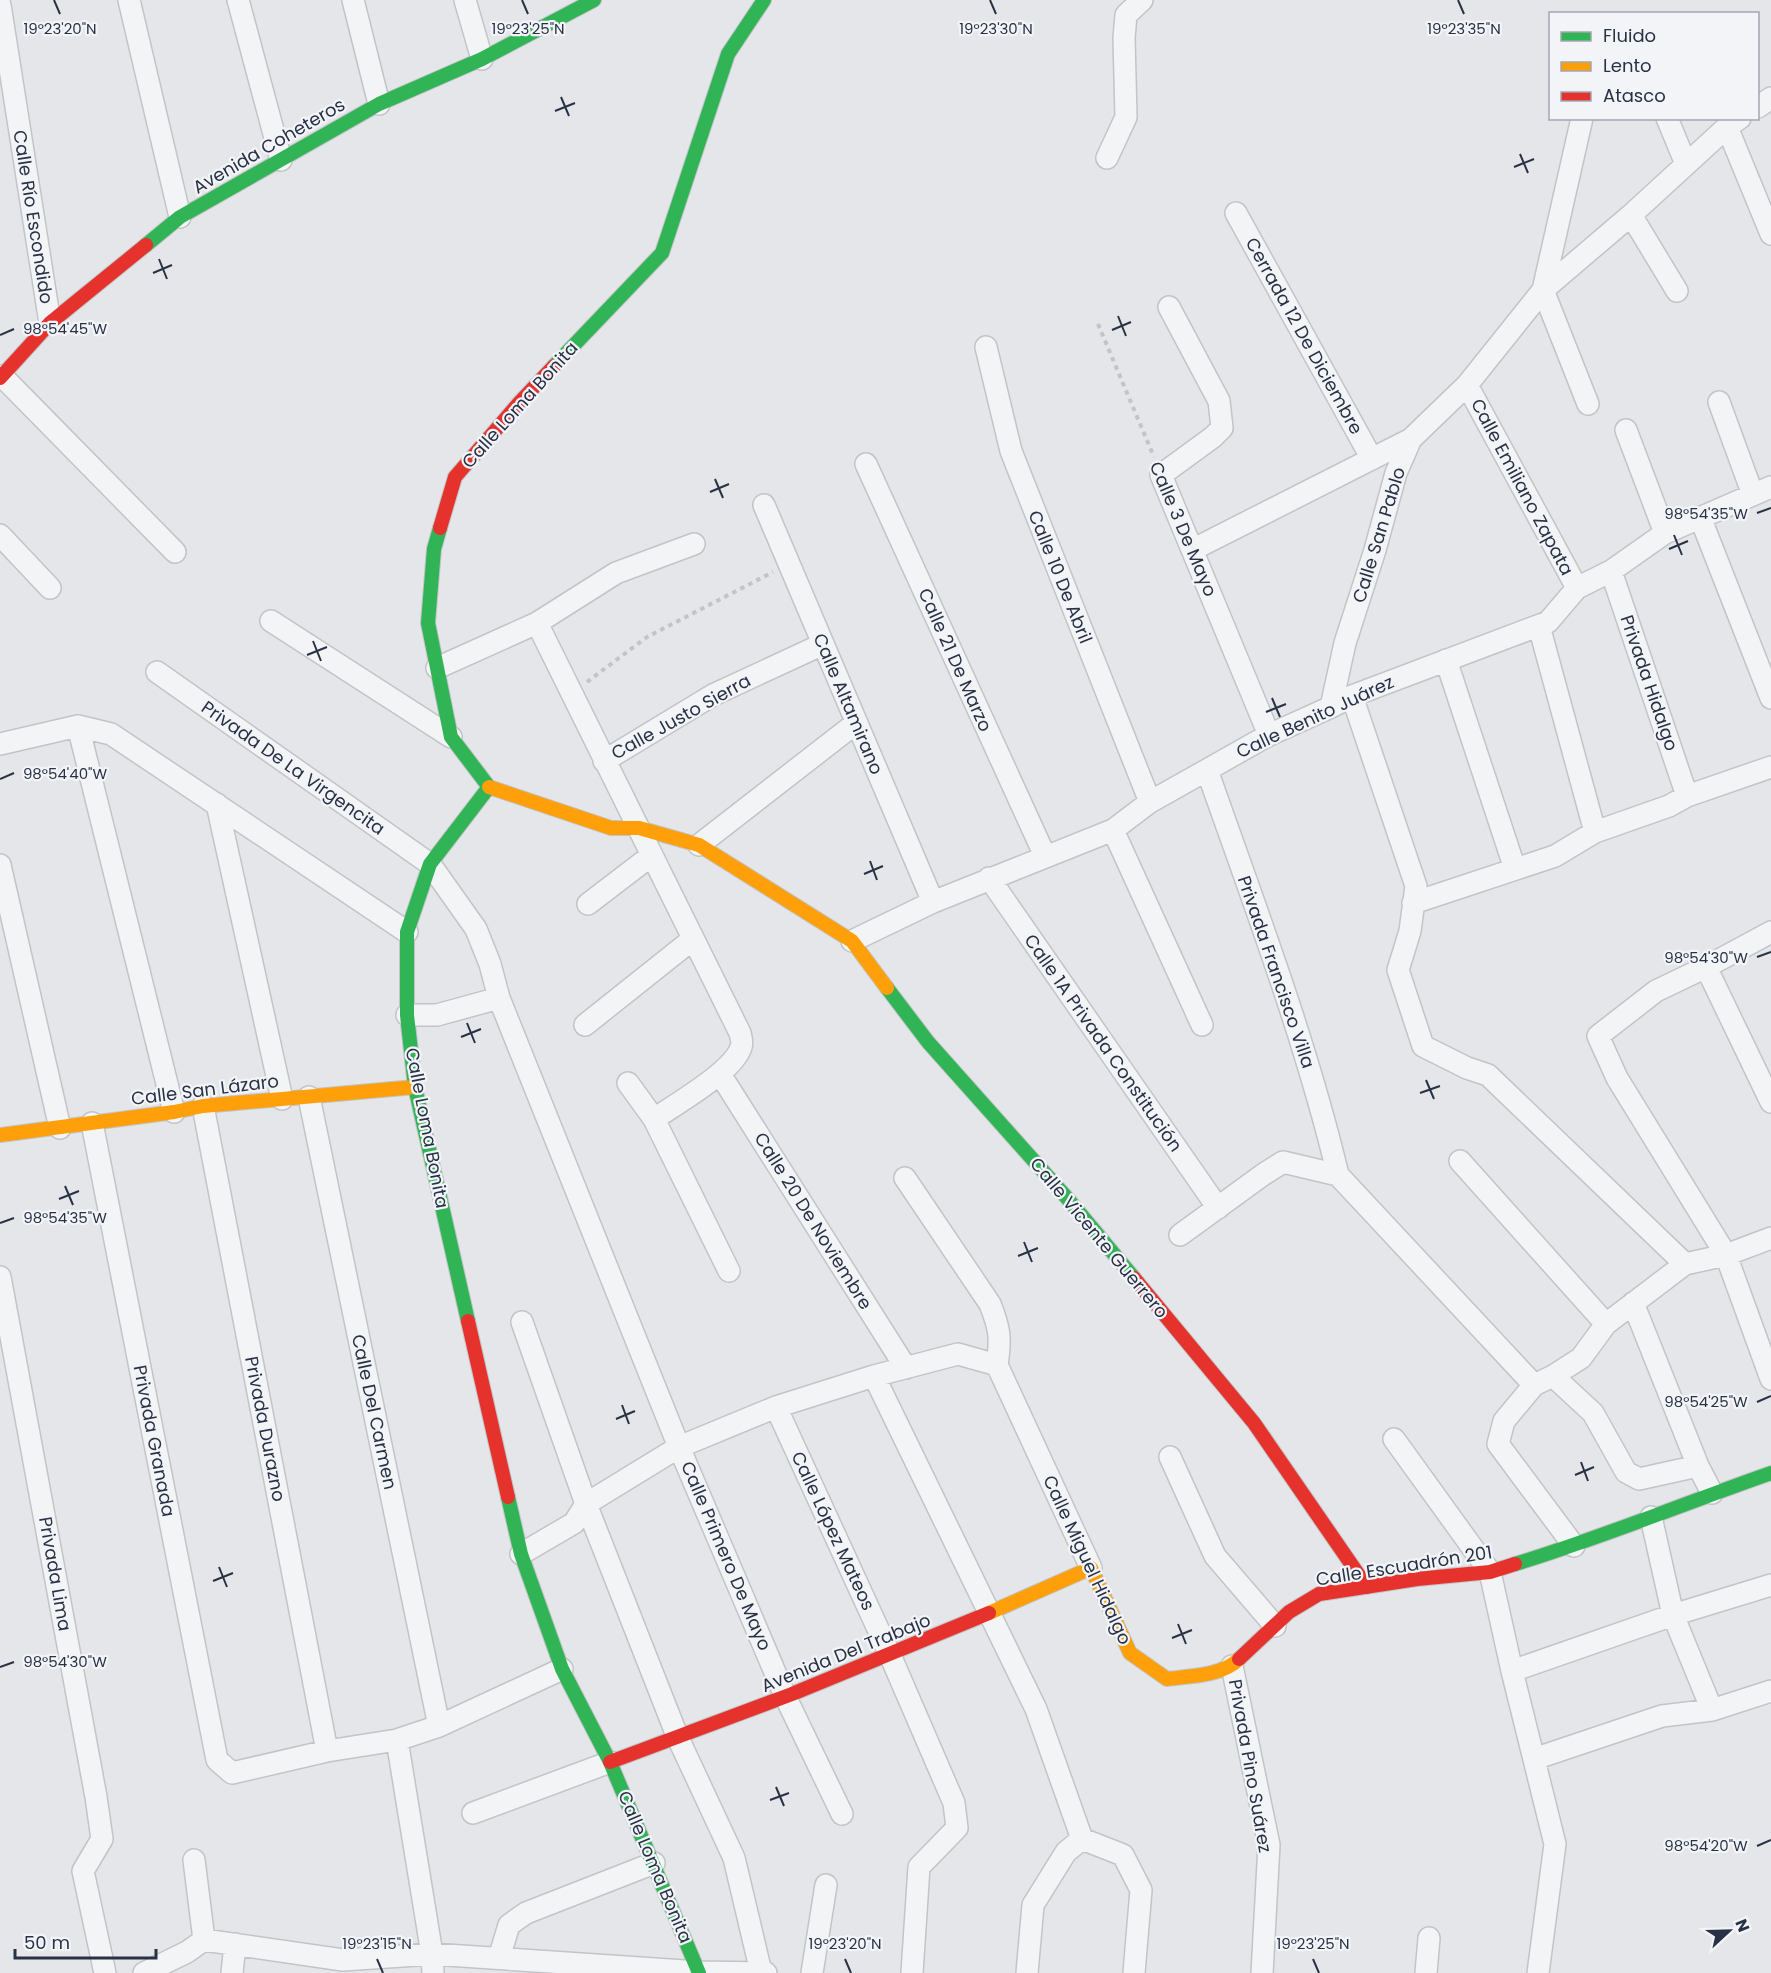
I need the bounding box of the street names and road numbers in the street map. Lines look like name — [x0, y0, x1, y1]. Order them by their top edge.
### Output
street label: Avenida Coheteros — [188, 92, 349, 199]
street label: Calle Río Escondido — [7, 128, 60, 306]
street label: Cerrada 12 De Diciembre — [1240, 233, 1369, 439]
street label: Calle Loma Bonita — [456, 336, 583, 474]
street label: Calle Emiliano Zapata — [1465, 394, 1580, 580]
street label: Calle 3 De Mayo — [1144, 458, 1223, 600]
street label: Calle San Pablo — [1346, 464, 1411, 606]
street label: Calle 10 De Abril — [1022, 507, 1099, 647]
street label: Calle 21 De Marzo — [913, 584, 998, 735]
street label: Privada Hidalgo — [1614, 611, 1684, 754]
street label: Calle Altamirano — [807, 629, 889, 778]
street label: Calle Justo Sierra — [606, 668, 755, 765]
street label: Calle Benito Juárez — [1232, 669, 1398, 764]
street label: Privada De La Virgencita — [197, 695, 390, 841]
street label: Privada Francisco Villa — [1232, 872, 1321, 1071]
street label: Calle 1A Privada Constitución — [1019, 929, 1188, 1157]
street label: Calle Loma Bonita — [400, 1046, 455, 1210]
street label: Calle San Lázaro — [130, 1068, 280, 1111]
street label: Calle 20 De Noviembre — [749, 1127, 878, 1314]
street label: Calle Vicente Guerrero — [1025, 1152, 1174, 1324]
street label: Calle Del Carmen — [346, 1332, 403, 1492]
street label: Privada Durazno — [239, 1354, 292, 1504]
street label: Privada Granada — [128, 1363, 181, 1519]
street label: Calle López Mateos — [786, 1447, 881, 1614]
street label: Calle Primero De Mayo — [675, 1457, 778, 1654]
street label: Calle Miguel Hidalgo — [1037, 1471, 1138, 1649]
street label: Privada Lima — [33, 1515, 78, 1633]
street label: Calle Escuadrón 201 — [1314, 1539, 1494, 1592]
street label: Avenida Del Trabajo — [757, 1607, 934, 1698]
street label: Privada Pino Suárez — [1223, 1677, 1278, 1855]
street label: Calle Loma Bonita — [612, 1787, 699, 1947]

